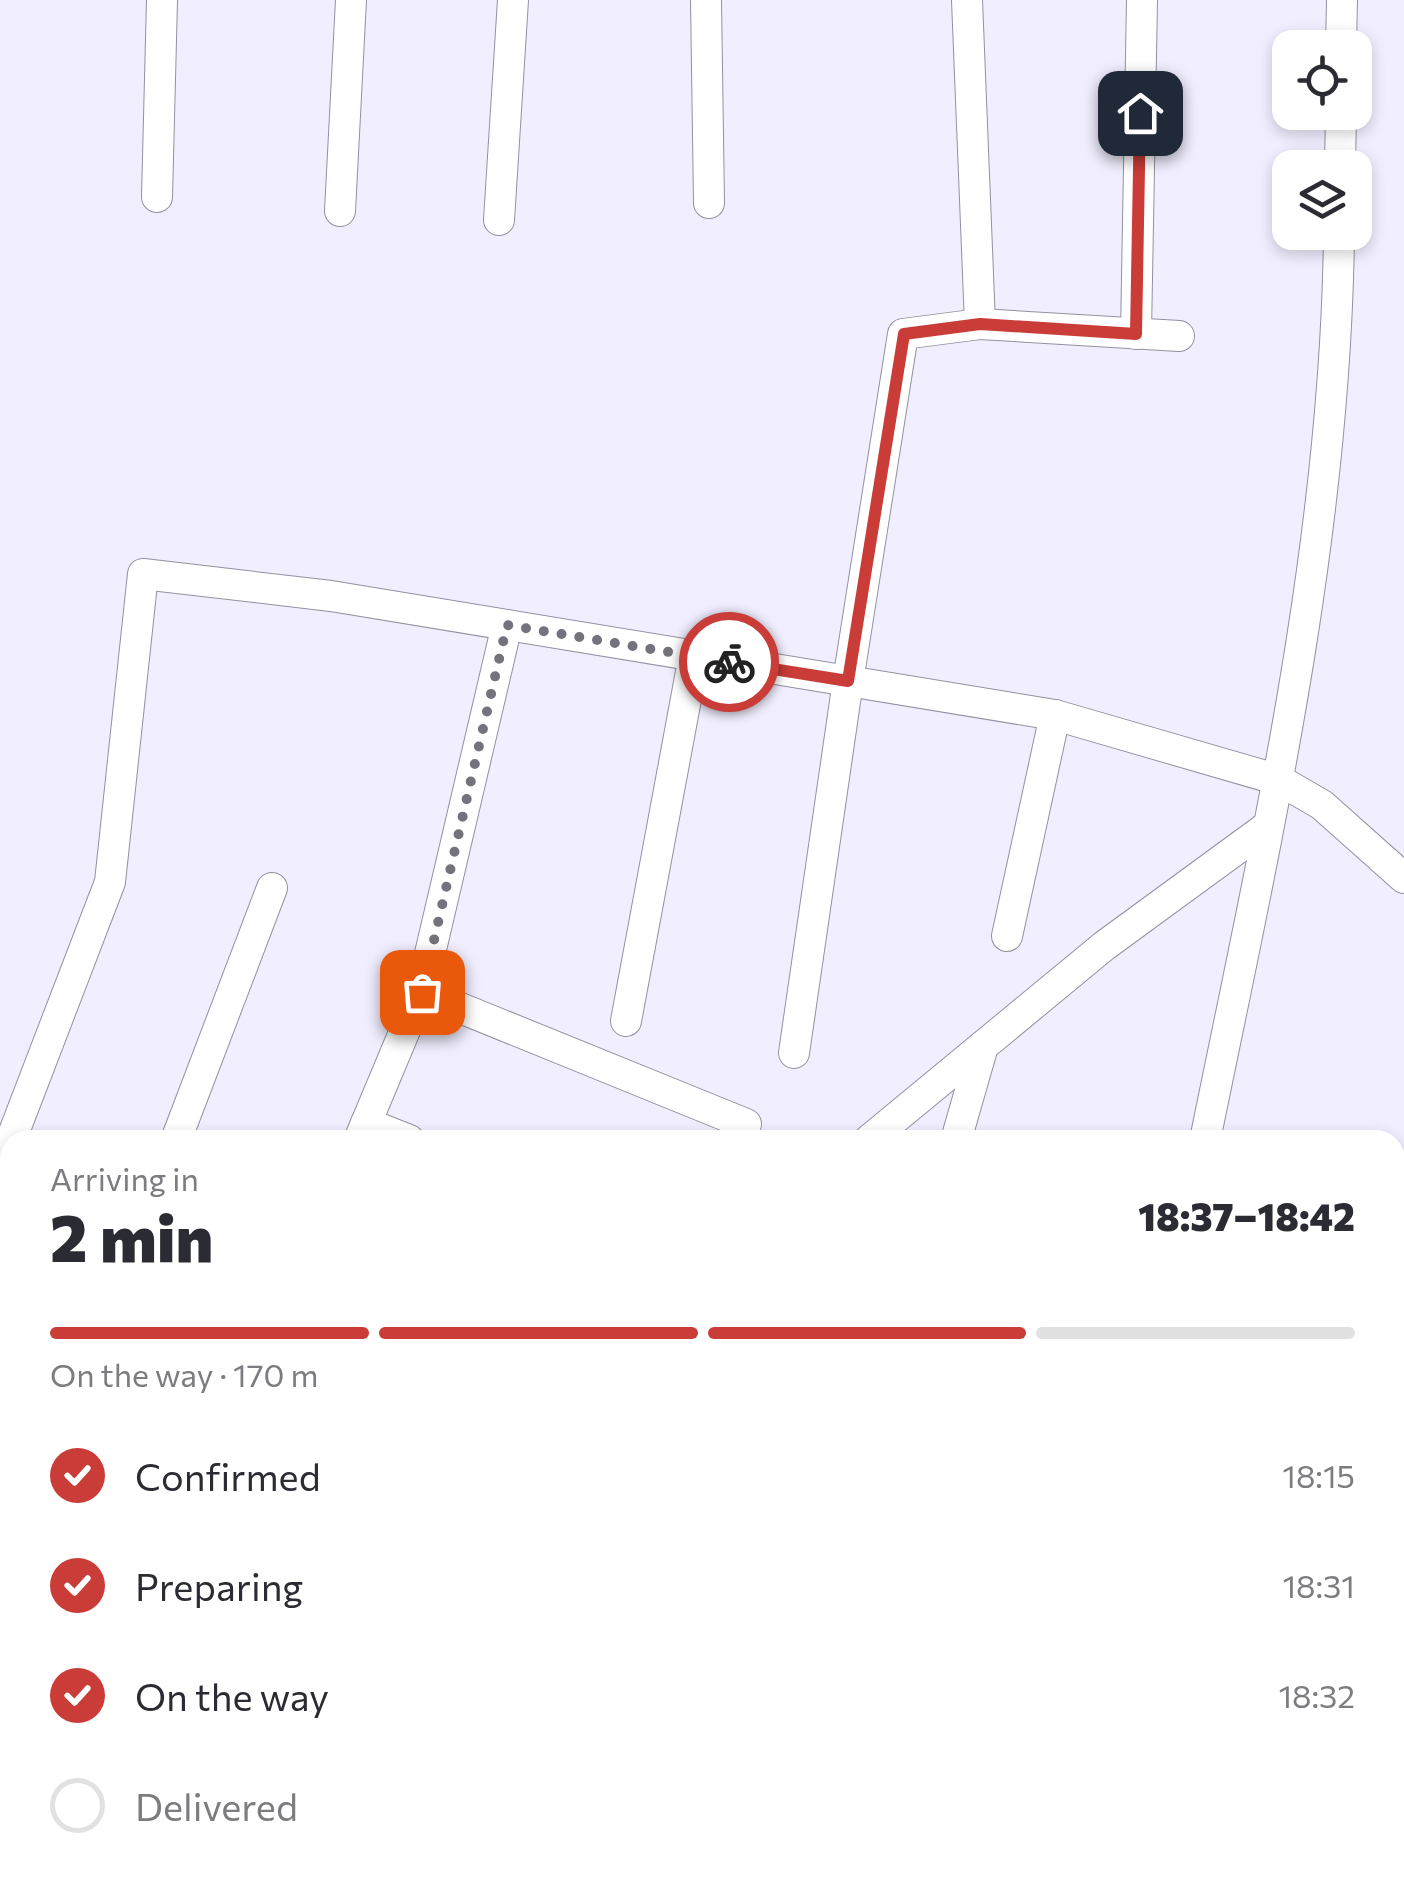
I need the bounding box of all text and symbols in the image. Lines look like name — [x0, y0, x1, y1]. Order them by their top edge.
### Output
map controls — [1272, 30, 1372, 250]
button: locate — [1272, 30, 1372, 130]
pin — [1098, 71, 1183, 156]
icon: home — [1113, 86, 1168, 141]
button: layers — [1272, 150, 1372, 250]
courier — [679, 612, 779, 712]
icon: bike — [702, 635, 757, 690]
pin — [380, 950, 465, 1035]
icon: bag — [395, 965, 450, 1020]
text: Arriving in — [50, 1158, 199, 1198]
text: 18:37–18:42 — [1138, 1192, 1355, 1239]
text: 2 min — [50, 1196, 213, 1275]
text: On the way · 170 m — [50, 1354, 319, 1394]
icon: check — [50, 1448, 105, 1503]
text: Confirmed — [135, 1452, 321, 1499]
text: 18:15 — [1282, 1455, 1355, 1495]
icon: check — [50, 1558, 105, 1613]
text: Preparing — [135, 1562, 303, 1609]
text: 18:31 — [1282, 1565, 1355, 1605]
icon: check — [50, 1668, 105, 1723]
text: On the way — [135, 1672, 329, 1719]
text: 18:32 — [1278, 1675, 1355, 1715]
text: Delivered — [135, 1782, 298, 1829]

